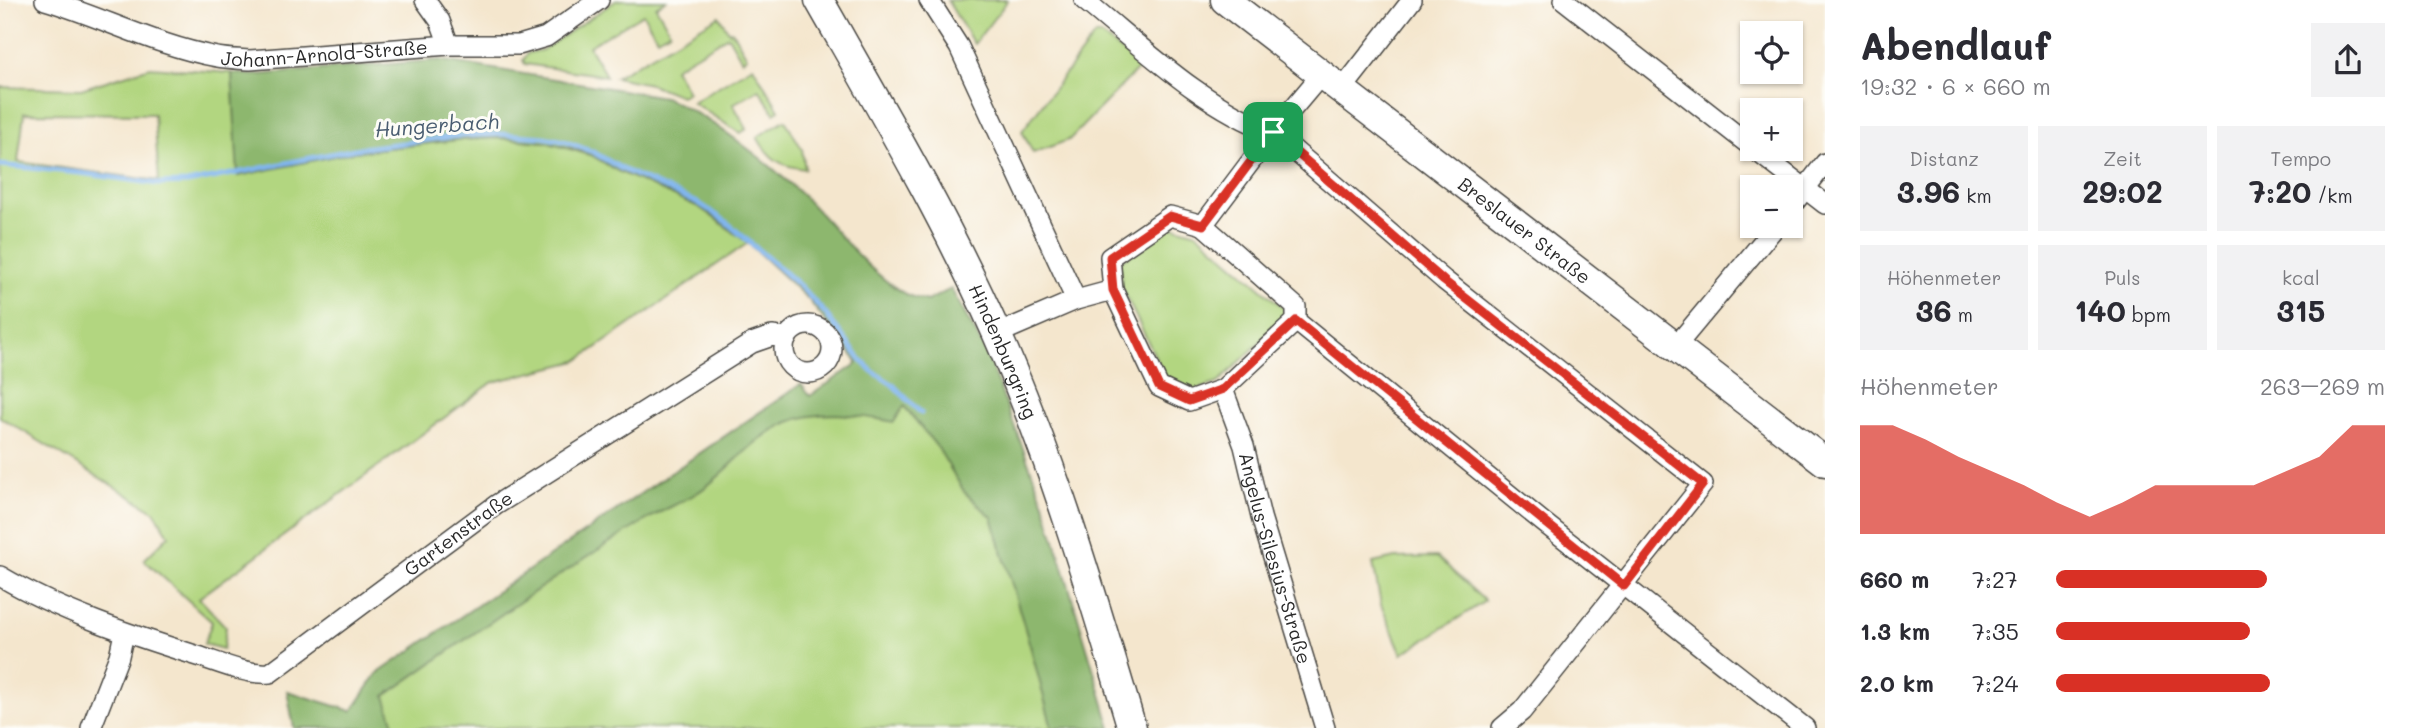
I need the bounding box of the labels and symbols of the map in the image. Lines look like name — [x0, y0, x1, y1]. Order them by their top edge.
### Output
street label: Johann-Arnold-Straße — [220, 34, 428, 72]
pin — [1243, 102, 1303, 162]
water label: Hungerbach — [374, 107, 500, 142]
street label: Breslauer Straße — [1453, 171, 1596, 289]
street label: Hindenburgring — [964, 280, 1044, 422]
street label: Angelus-Silesius-Straße — [1234, 450, 1318, 667]
street label: Gartenstraße — [399, 485, 517, 581]

